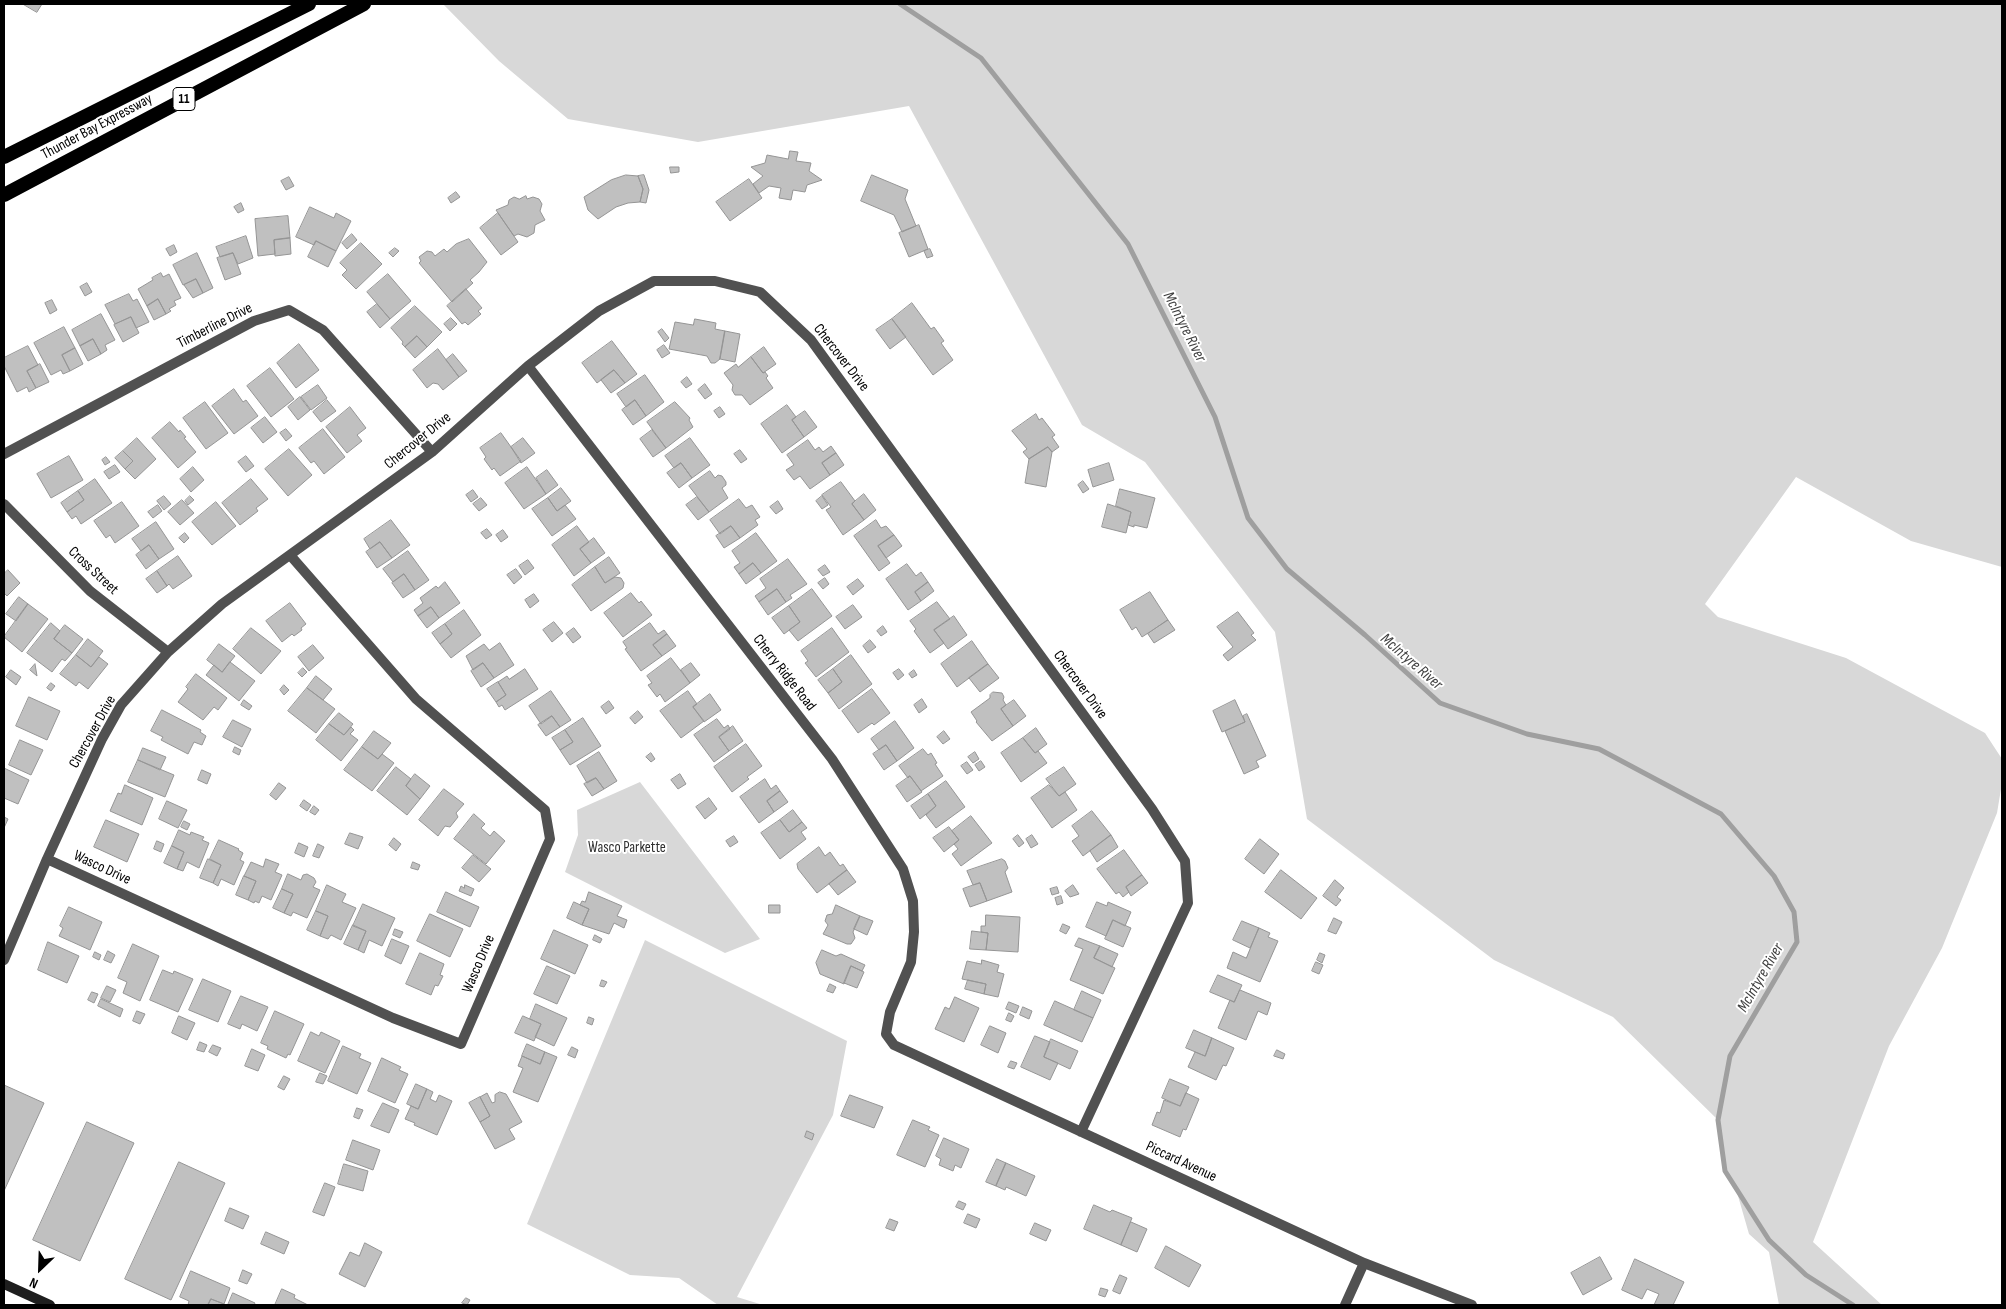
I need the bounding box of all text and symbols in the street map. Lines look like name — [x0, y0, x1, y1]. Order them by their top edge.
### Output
road number: 11 — [173, 88, 195, 110]
street label: Thunder Bay Expressway — [38, 90, 156, 164]
water label: McIntyre River — [1158, 289, 1210, 365]
street label: Timberline Drive — [174, 299, 256, 353]
street label: Chercover Drive — [809, 321, 873, 395]
street label: Chercover Drive — [381, 409, 455, 473]
street label: Cross Street — [64, 543, 122, 599]
water label: McIntyre River — [1376, 630, 1446, 694]
street label: Cherry Ridge Road — [749, 631, 819, 715]
street label: Chercover Drive — [1049, 647, 1111, 723]
street label: Chercover Drive — [66, 692, 120, 772]
park label: Wasco Parkette — [588, 839, 666, 857]
street label: Wasco Drive — [70, 847, 134, 889]
street label: Wasco Drive — [459, 932, 499, 996]
water label: McIntyre River — [1734, 940, 1788, 1016]
street label: Piccard Avenue — [1143, 1138, 1219, 1186]
north arrow — [15, 1244, 65, 1294]
text: N — [27, 1274, 41, 1292]

